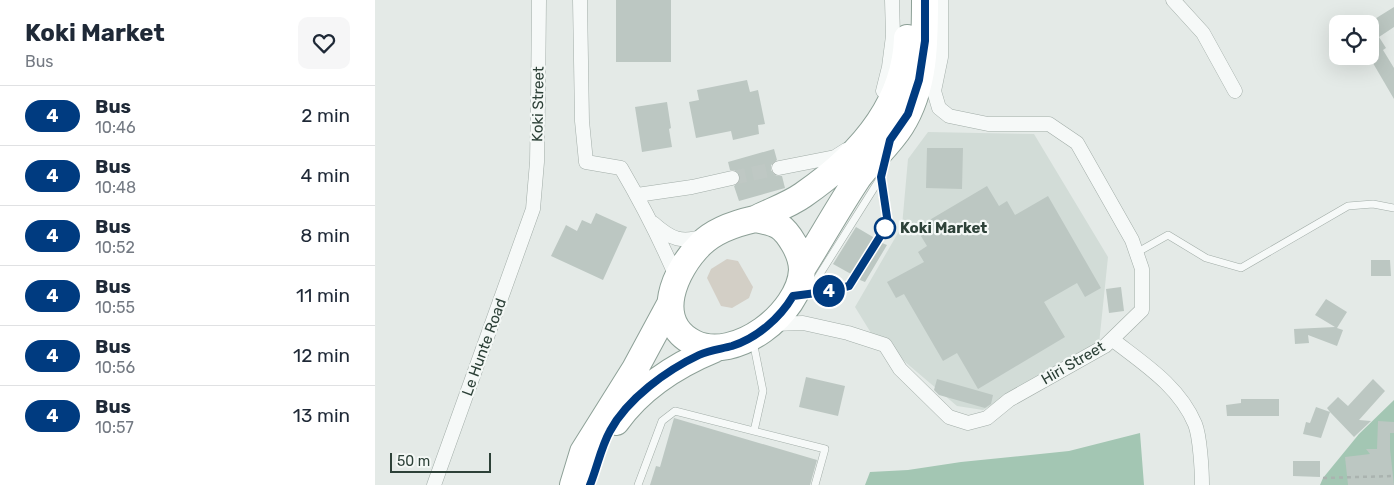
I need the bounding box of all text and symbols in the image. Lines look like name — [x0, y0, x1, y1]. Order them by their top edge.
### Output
map controls — [1329, 15, 1379, 65]
button: locate — [1329, 15, 1379, 65]
button: heart — [298, 17, 350, 69]
text: Koki Market — [25, 19, 165, 47]
text: Bus — [25, 52, 53, 71]
street label: Koki Street — [528, 66, 548, 142]
text: Bus — [95, 95, 131, 118]
text: 2 min — [301, 104, 350, 127]
text: 4 — [46, 105, 59, 127]
text: 10:46 — [95, 118, 136, 137]
text: Bus — [95, 155, 131, 178]
text: 4 min — [301, 164, 350, 187]
text: 4 — [46, 165, 59, 187]
text: 10:48 — [95, 178, 136, 197]
text: Bus — [95, 215, 131, 238]
marker: Koki Market — [874, 217, 896, 239]
place label: Koki Market — [900, 219, 987, 237]
text: 8 min — [300, 224, 350, 247]
text: 4 — [46, 225, 59, 247]
text: 10:52 — [95, 238, 135, 257]
text: Bus — [95, 275, 131, 298]
line badge: 4 — [813, 275, 845, 307]
text: 4 — [823, 280, 835, 302]
text: 11 min — [296, 284, 350, 307]
text: 4 — [46, 285, 59, 307]
street label: Le Hunte Road — [458, 296, 510, 398]
text: 10:55 — [95, 298, 135, 317]
text: Bus — [95, 335, 131, 358]
street label: Hiri Street — [1038, 337, 1108, 388]
text: 12 min — [293, 344, 350, 367]
text: 4 — [46, 345, 59, 367]
text: 10:56 — [95, 358, 135, 377]
text: Bus — [95, 395, 131, 418]
text: 13 min — [293, 404, 350, 427]
text: 4 — [46, 405, 59, 427]
text: 10:57 — [95, 418, 134, 437]
scale bar — [390, 450, 491, 473]
text: 50 m — [397, 453, 430, 470]

